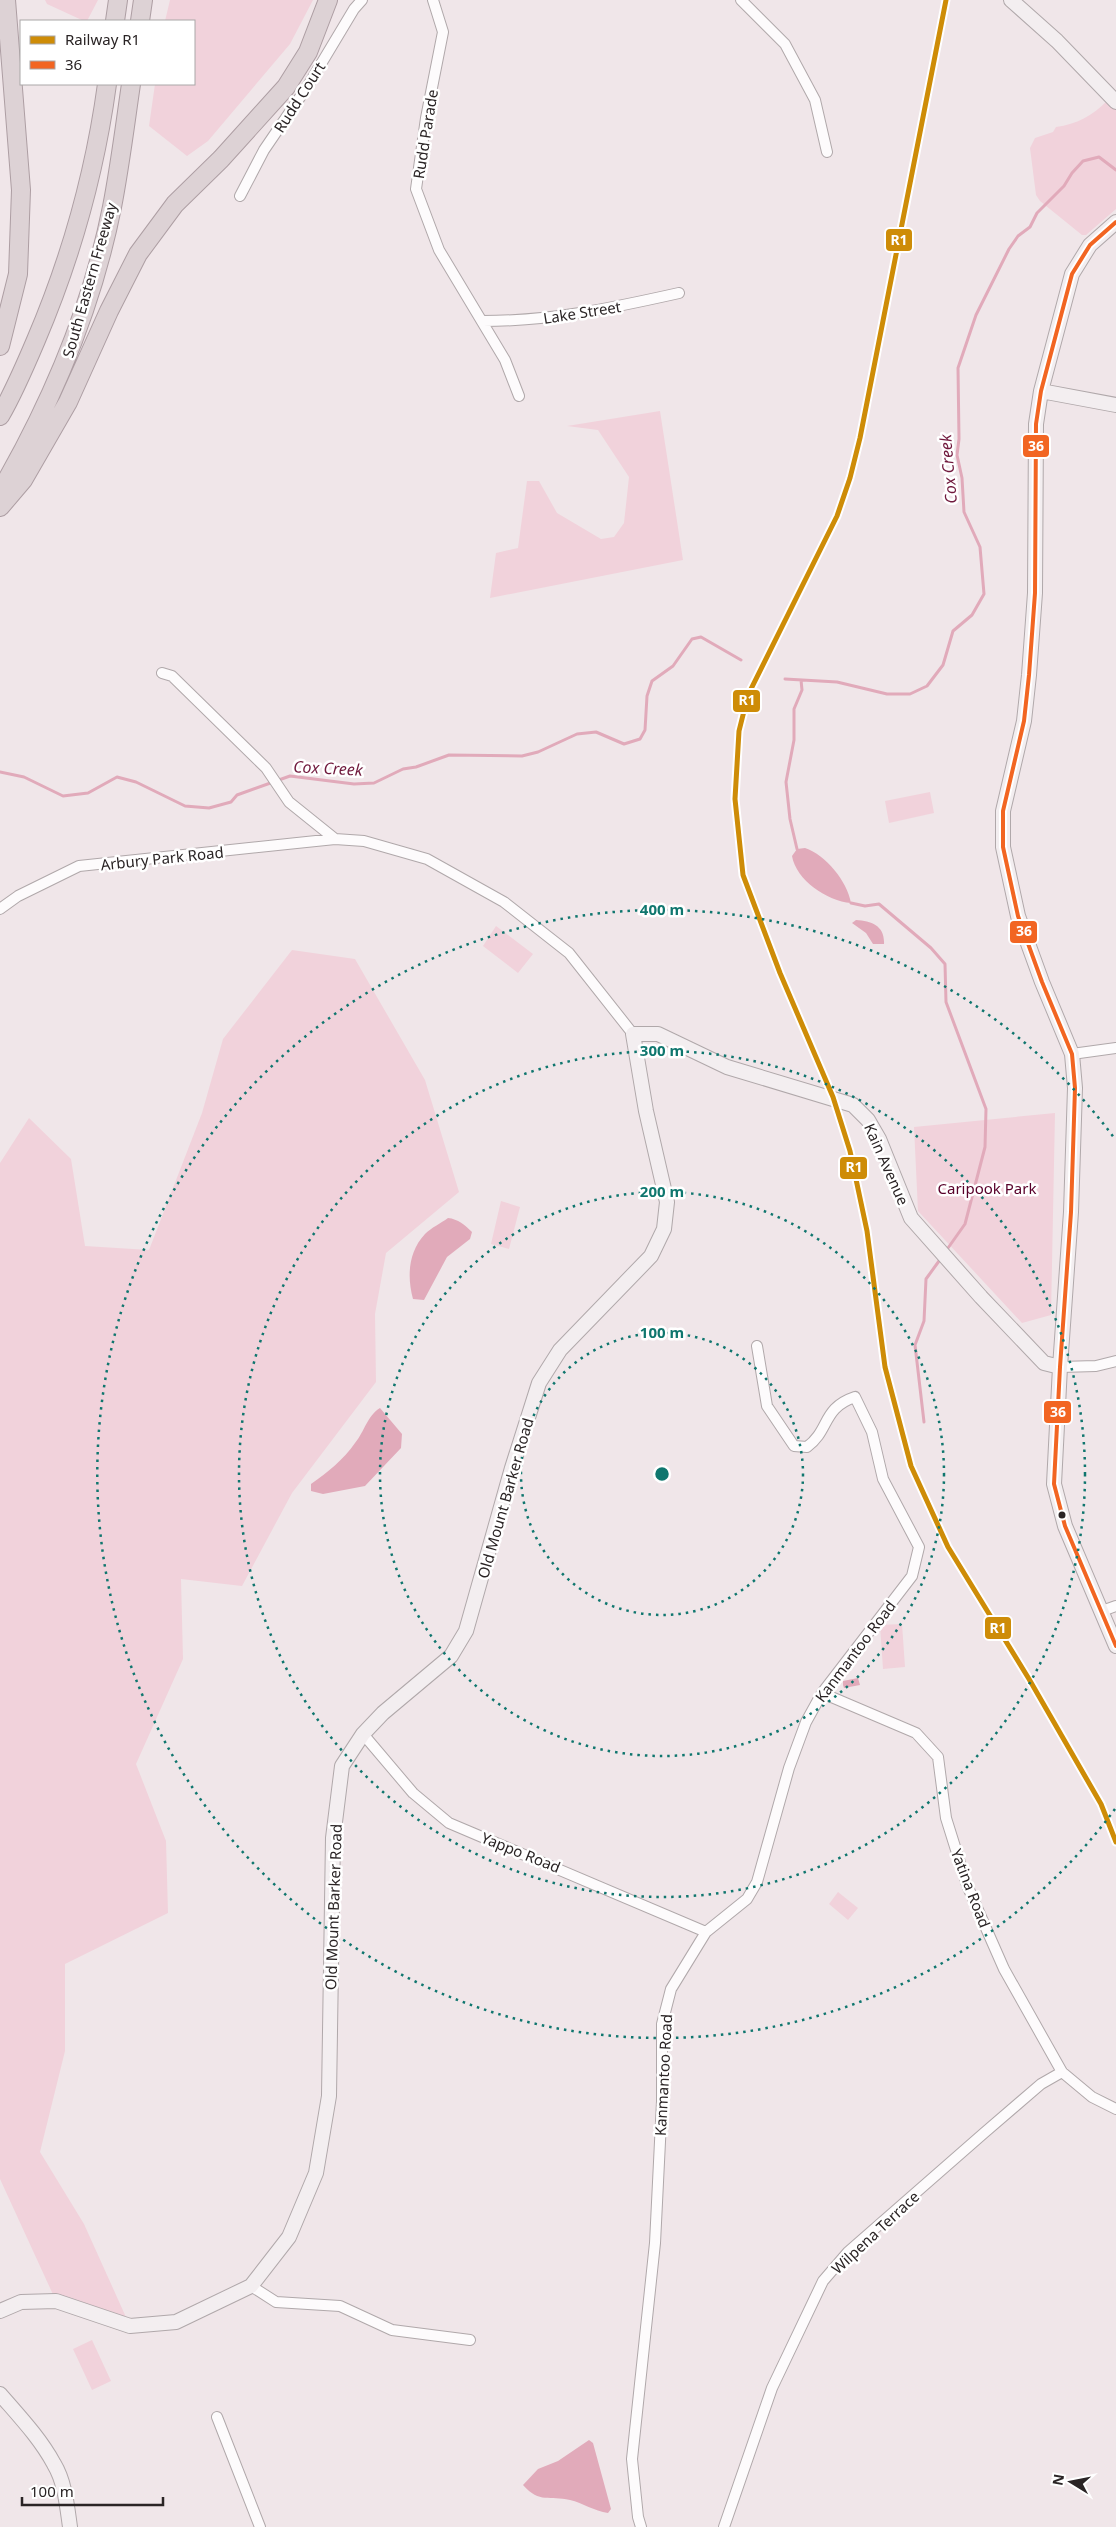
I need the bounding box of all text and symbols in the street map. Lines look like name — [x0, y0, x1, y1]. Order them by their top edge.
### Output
legend — [20, 20, 195, 85]
text: Railway R1 — [65, 29, 140, 49]
text: 36 — [65, 54, 82, 74]
street label: Rudd Court — [269, 57, 330, 136]
street label: Rudd Parade — [408, 88, 442, 180]
street label: South Eastern Freeway — [57, 200, 121, 360]
line badge: R1 — [885, 228, 913, 252]
text: R1 — [890, 230, 908, 249]
street label: Lake Street — [542, 296, 623, 328]
water label: Cox Creek — [934, 432, 962, 505]
line badge: 36 — [1022, 434, 1050, 458]
text: 36 — [1028, 436, 1044, 455]
line badge: R1 — [732, 689, 761, 713]
text: R1 — [738, 690, 756, 709]
water label: Cox Creek — [293, 755, 364, 781]
street label: Arbury Park Road — [99, 842, 225, 874]
text: 400 m — [640, 899, 684, 919]
line badge: 36 — [1009, 920, 1038, 944]
text: 36 — [1016, 921, 1032, 940]
text: 300 m — [640, 1040, 684, 1060]
street label: Kain Avenue — [860, 1120, 914, 1208]
line badge: R1 — [839, 1156, 868, 1180]
text: R1 — [845, 1157, 863, 1176]
park label: Caripook Park — [938, 1178, 1036, 1198]
text: 200 m — [640, 1181, 684, 1201]
text: 100 m — [640, 1322, 684, 1342]
line badge: 36 — [1043, 1400, 1072, 1424]
text: 36 — [1050, 1402, 1066, 1421]
street label: Old Mount Barker Road — [472, 1415, 538, 1581]
centre of rings — [653, 1465, 671, 1483]
unlabelled marker — [1057, 1510, 1067, 1520]
street label: Kanmantoo Road — [810, 1596, 900, 1706]
line badge: R1 — [984, 1616, 1012, 1640]
text: R1 — [989, 1618, 1007, 1637]
street label: Old Mount Barker Road — [320, 1824, 346, 1990]
street label: Yappo Road — [478, 1827, 564, 1877]
street label: Yatina Road — [947, 1846, 995, 1930]
street label: Kanmantoo Road — [650, 2013, 676, 2137]
street label: Wilpena Terrace — [827, 2186, 923, 2278]
north arrow — [1046, 2457, 1096, 2507]
text: N — [1047, 2472, 1068, 2487]
scale bar — [22, 2474, 164, 2506]
text: 100 m — [30, 2481, 74, 2501]

